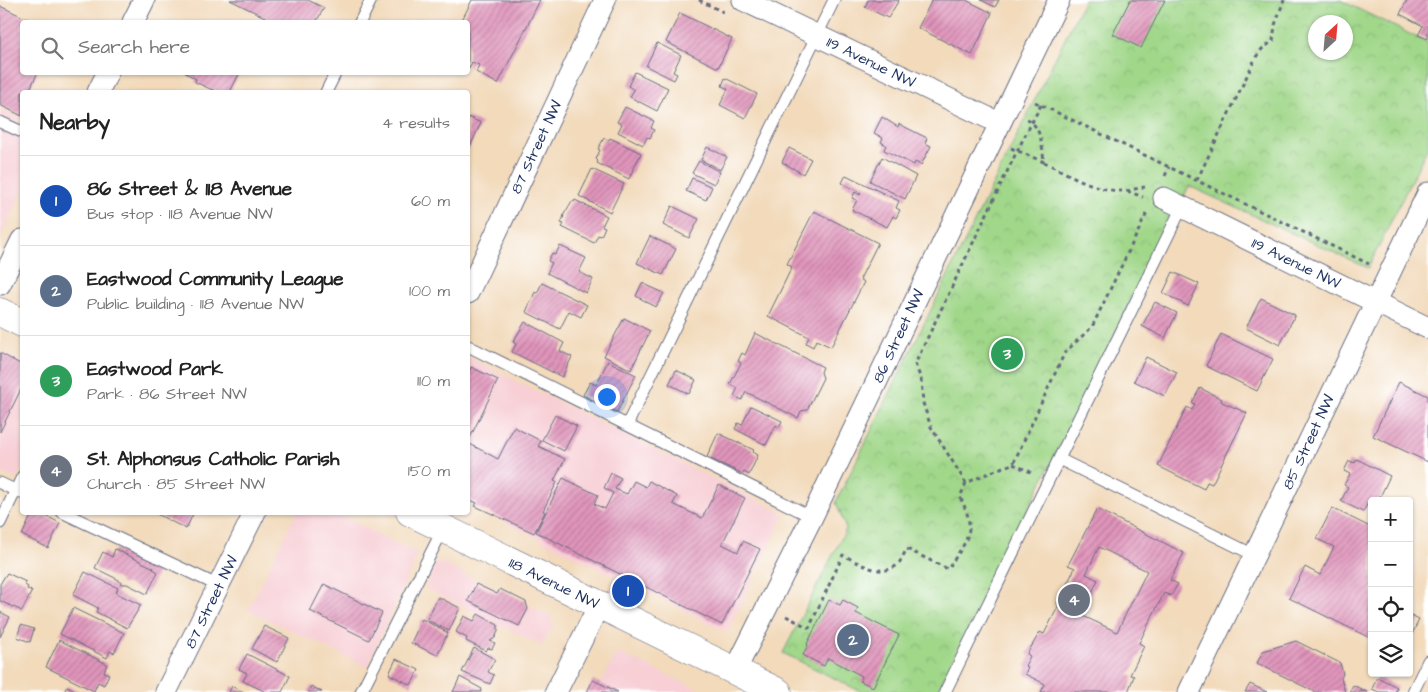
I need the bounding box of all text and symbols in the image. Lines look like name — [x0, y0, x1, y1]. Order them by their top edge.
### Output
north arrow — [1308, 15, 1353, 60]
search box — [20, 20, 470, 75]
street label: 119 Avenue NW — [823, 32, 919, 93]
icon: search — [38, 34, 66, 62]
text: Search here — [78, 34, 190, 61]
street label: 87 Street NW — [506, 97, 567, 197]
text: Nearby — [40, 108, 110, 137]
text: 4 results — [382, 112, 450, 134]
text: 86 Street & 118 Avenue — [87, 176, 292, 203]
text: 1 — [55, 190, 57, 212]
text: 60 m — [411, 190, 450, 212]
text: Bus stop · 118 Avenue NW — [87, 203, 273, 225]
street label: 119 Avenue NW — [1248, 233, 1344, 294]
text: Eastwood Community League — [87, 266, 344, 293]
text: 2 — [51, 280, 61, 302]
text: 100 m — [409, 280, 450, 302]
street label: 86 Street NW — [868, 286, 929, 386]
text: Public building · 118 Avenue NW — [87, 293, 304, 315]
pin: 3 — [991, 335, 1023, 373]
text: Eastwood Park — [87, 356, 223, 383]
text: 3 — [52, 370, 60, 392]
text: 110 m — [417, 370, 450, 392]
text: Park · 86 Street NW — [87, 383, 247, 405]
your location — [594, 384, 620, 410]
street label: 85 Street NW — [1277, 391, 1340, 493]
text: St. Alphonsus Catholic Parish — [87, 446, 339, 473]
text: 4 — [51, 460, 61, 482]
text: 150 m — [408, 460, 450, 482]
text: Church · 85 Street NW — [87, 473, 265, 495]
map controls — [1368, 497, 1413, 677]
button: + — [1368, 497, 1413, 542]
button: − — [1368, 542, 1413, 587]
street label: 87 Street NW — [180, 552, 243, 652]
street label: 118 Avenue NW — [505, 553, 602, 614]
pin: 1 — [612, 572, 644, 610]
pin: 4 — [1058, 581, 1090, 619]
button: locate — [1368, 587, 1413, 632]
pin: 2 — [837, 621, 869, 659]
button: layers — [1368, 632, 1413, 677]

